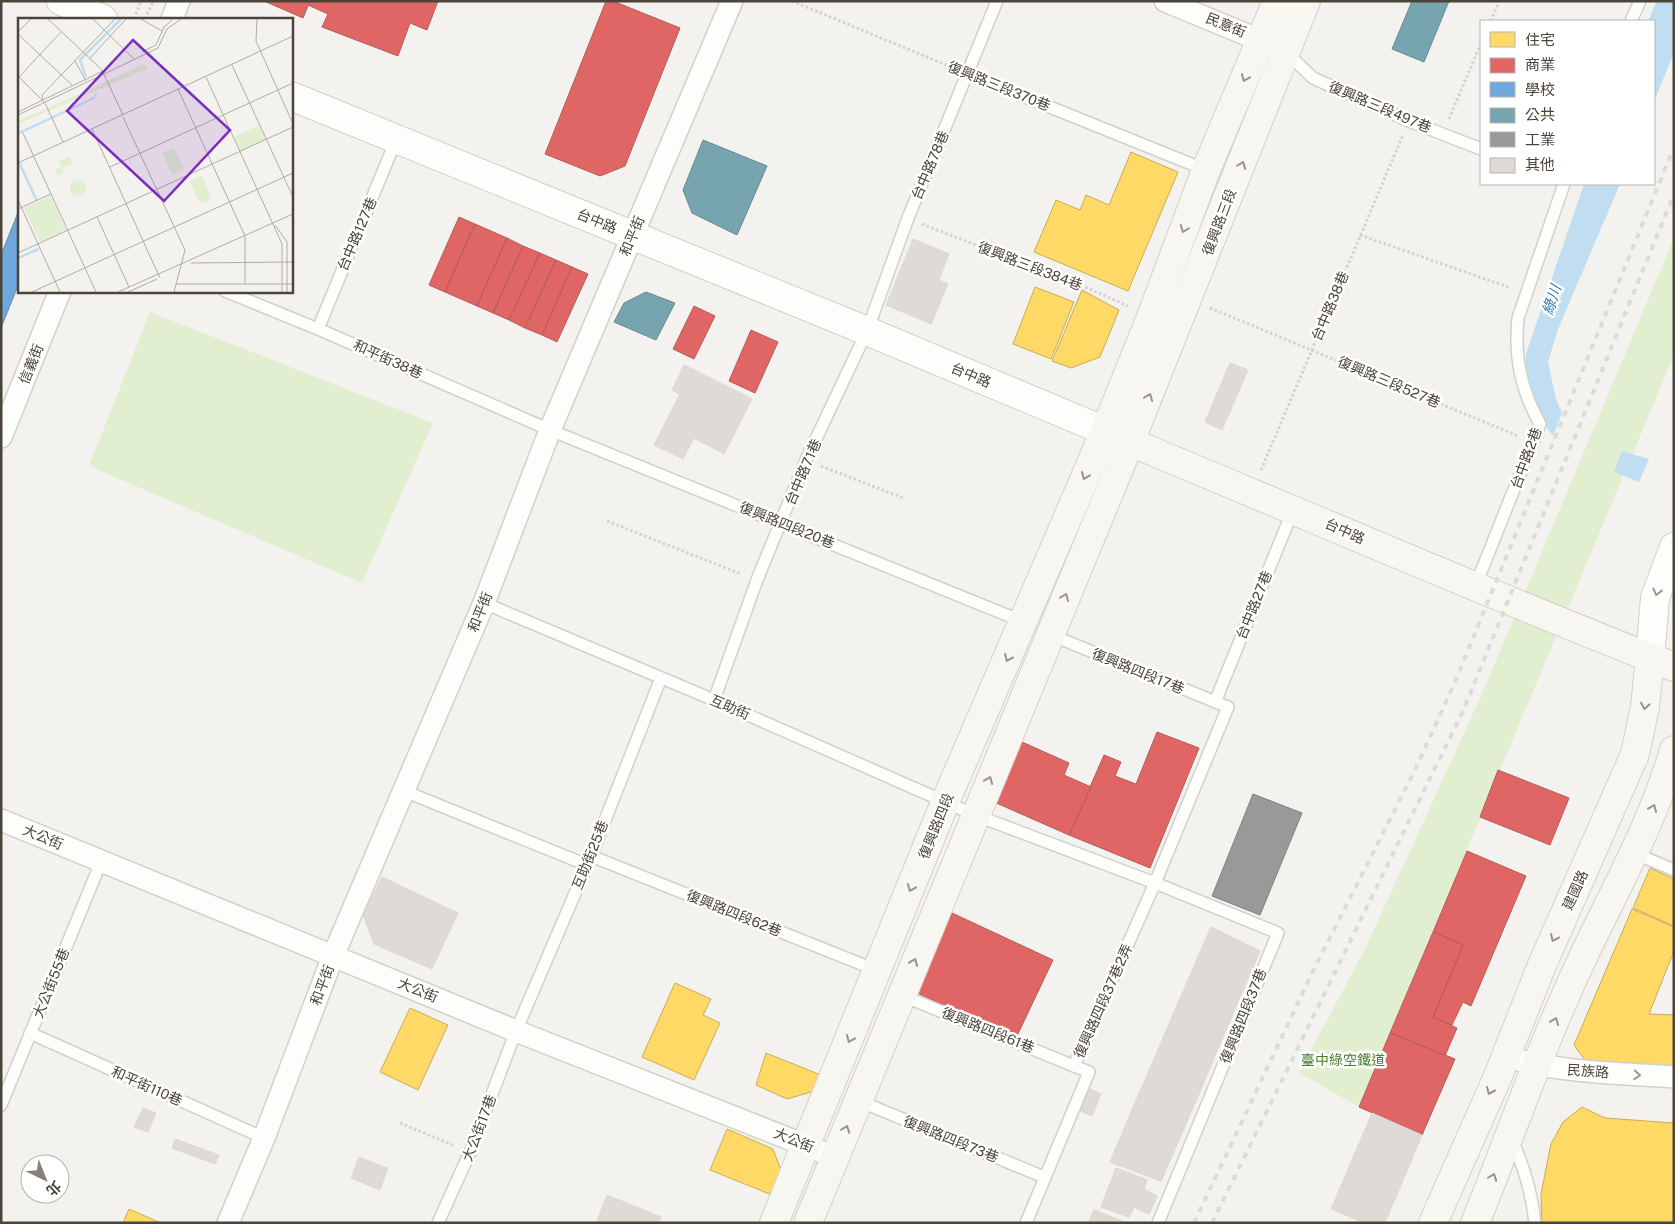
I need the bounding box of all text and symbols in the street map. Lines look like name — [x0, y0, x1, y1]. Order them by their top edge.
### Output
street label: 民意街 — [1204, 10, 1248, 40]
inset map — [18, 18, 292, 292]
legend — [1480, 20, 1655, 185]
text: 住宅 — [1525, 31, 1555, 48]
text: 商業 — [1525, 56, 1555, 73]
street label: 復興路三段370巷 — [945, 58, 1053, 114]
one-way arrow — [1240, 74, 1250, 82]
street label: 復興路三段497巷 — [1326, 78, 1434, 136]
text: 學校 — [1525, 81, 1555, 98]
text: 公共 — [1525, 106, 1555, 123]
street label: 台中路78巷 — [908, 128, 952, 202]
text: 工業 — [1525, 131, 1555, 148]
text: 其他 — [1525, 156, 1555, 173]
one-way arrow — [1235, 161, 1246, 170]
street label: 復興路三段 — [1199, 186, 1239, 258]
street label: 台中路127巷 — [334, 195, 380, 273]
street label: 台中路 — [575, 206, 619, 236]
street label: 和平街 — [616, 214, 648, 258]
one-way arrow — [1180, 224, 1190, 233]
street label: 復興路三段384巷 — [976, 239, 1084, 293]
street label: 台中路38巷 — [1308, 269, 1352, 343]
water label: 綠川 — [1539, 281, 1565, 317]
street label: 和平街38巷 — [351, 337, 425, 381]
street label: 信義街 — [16, 342, 46, 386]
street label: 復興路三段527巷 — [1335, 353, 1443, 411]
street label: 台中路 — [949, 359, 993, 391]
one-way arrow — [1143, 393, 1153, 402]
street label: 台中路2巷 — [1507, 425, 1545, 491]
street label: 台中路71巷 — [782, 436, 824, 508]
one-way arrow — [1081, 471, 1092, 480]
street label: 復興路四段20巷 — [737, 499, 837, 551]
street label: 台中路 — [1323, 515, 1367, 547]
street label: 台中路27巷 — [1233, 568, 1275, 642]
one-way arrow — [1652, 588, 1663, 597]
street label: 和平街 — [465, 590, 495, 634]
one-way arrow — [1058, 593, 1069, 602]
street label: 復興路四段17巷 — [1090, 645, 1186, 697]
one-way arrow — [1003, 653, 1014, 662]
street label: 互助街 — [708, 691, 752, 723]
one-way arrow — [1640, 702, 1651, 710]
one-way arrow — [983, 776, 994, 785]
street label: 復興路四段 — [915, 791, 957, 861]
one-way arrow — [1646, 804, 1657, 813]
street label: 互助街25巷 — [569, 818, 611, 892]
street label: 大公街 — [21, 821, 65, 853]
street label: 建國路 — [1559, 868, 1591, 912]
one-way arrow — [907, 883, 917, 892]
street label: 復興路四段62巷 — [684, 887, 784, 939]
one-way arrow — [1549, 933, 1560, 942]
street label: 復興路四段37巷2弄 — [1071, 941, 1135, 1061]
street label: 大公街55巷 — [30, 946, 72, 1020]
one-way arrow — [908, 959, 918, 967]
street label: 和平街 — [307, 963, 337, 1007]
street label: 復興路四段37巷 — [1217, 966, 1269, 1066]
street label: 大公街 — [396, 975, 440, 1005]
street label: 復興路四段61巷 — [939, 1004, 1037, 1056]
one-way arrow — [1549, 1017, 1559, 1026]
one-way arrow — [845, 1034, 856, 1043]
park label: 臺中綠空鐵道 — [1301, 1052, 1385, 1068]
street label: 民族路 — [1566, 1062, 1610, 1080]
street label: 和平街110巷 — [109, 1063, 185, 1109]
one-way arrow — [1634, 1069, 1642, 1080]
one-way arrow — [1486, 1086, 1497, 1095]
street label: 大公街17巷 — [459, 1092, 499, 1164]
street label: 復興路四段73巷 — [901, 1113, 1001, 1165]
street label: 大公街 — [772, 1125, 816, 1155]
one-way arrow — [840, 1125, 850, 1134]
north arrow — [20, 1154, 70, 1204]
one-way arrow — [1487, 1174, 1497, 1182]
text: 北 — [43, 1178, 64, 1199]

